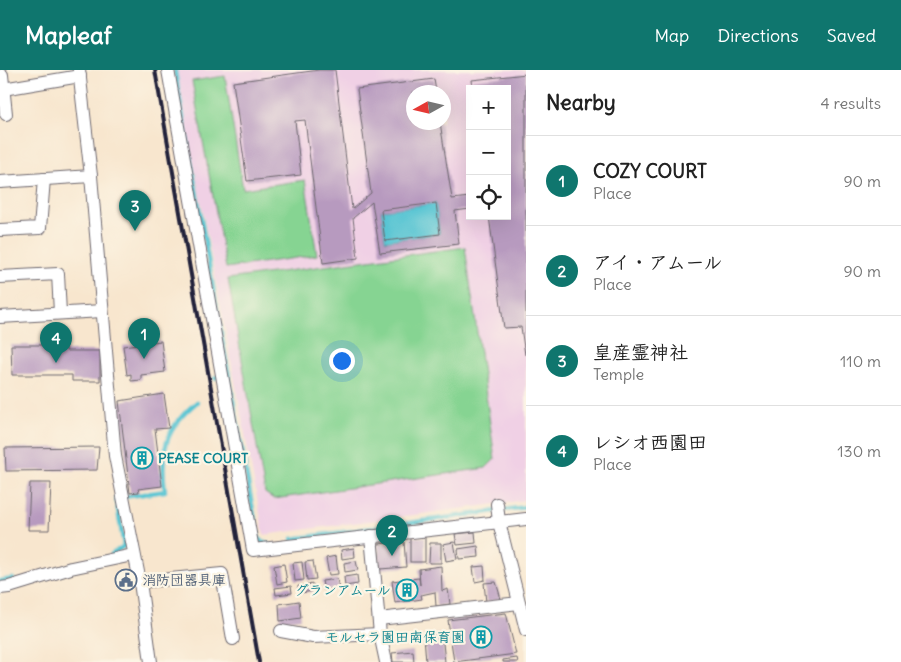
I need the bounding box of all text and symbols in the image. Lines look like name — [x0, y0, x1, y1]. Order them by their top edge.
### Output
text: Mapleaf — [25, 20, 112, 50]
text: Map — [654, 24, 689, 47]
text: Directions — [717, 24, 799, 47]
text: Saved — [827, 24, 876, 47]
north arrow — [406, 85, 451, 130]
map controls — [466, 85, 511, 220]
button: + — [466, 85, 511, 130]
text: Nearby — [546, 89, 616, 116]
text: 4 results — [820, 93, 881, 113]
button: − — [466, 130, 511, 175]
text: COZY COURT — [593, 159, 707, 183]
text: 1 — [559, 171, 565, 191]
text: 90 m — [843, 171, 881, 191]
button: locate — [466, 175, 511, 220]
text: Place — [593, 183, 632, 203]
pin: 3 — [119, 190, 151, 231]
text: アイ・アムール — [593, 250, 723, 274]
text: 2 — [558, 261, 566, 281]
text: 90 m — [843, 261, 881, 281]
text: Place — [593, 274, 632, 294]
pin: 1 — [128, 318, 160, 359]
pin: 4 — [40, 322, 72, 363]
text: 皇産霊神社 — [593, 340, 688, 364]
your location — [329, 348, 355, 374]
text: 3 — [557, 351, 567, 371]
text: 110 m — [840, 351, 881, 371]
text: Temple — [593, 364, 644, 384]
text: レシオ西園田 — [593, 430, 707, 454]
text: 4 — [557, 441, 567, 461]
text: 130 m — [837, 441, 881, 461]
building icon: PEASE COURT — [130, 446, 154, 470]
place label: PEASE COURT — [158, 449, 249, 467]
text: Place — [593, 454, 632, 474]
pin: 2 — [376, 515, 408, 556]
public building icon: 消防団器具庫 — [114, 568, 138, 592]
place label: 消防団器具庫 — [142, 571, 226, 589]
building icon: グランアムール — [395, 578, 419, 602]
place label: グランアムール — [295, 581, 391, 599]
building icon: モルセラ園田南保育園 — [469, 625, 493, 649]
place label: モルセラ園田南保育園 — [325, 628, 465, 646]

